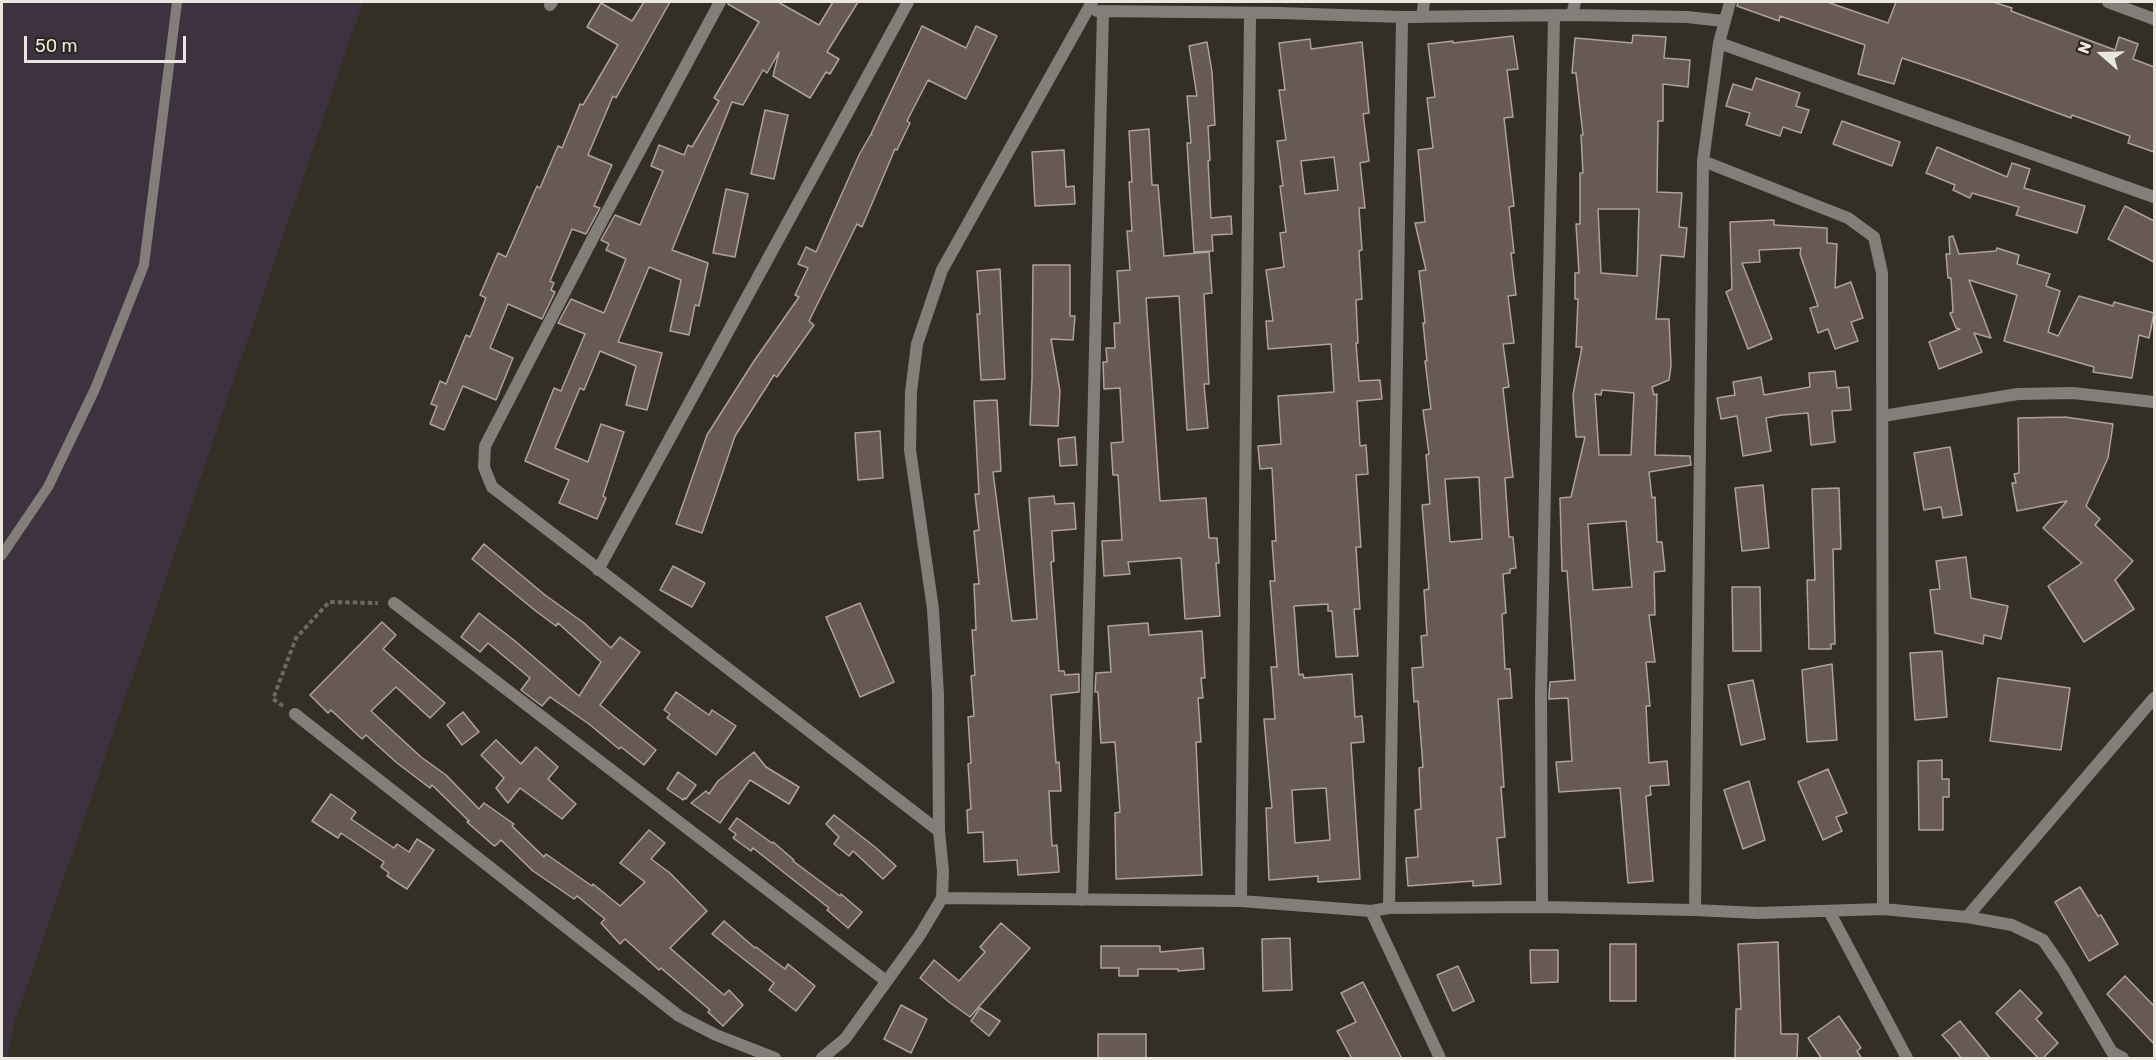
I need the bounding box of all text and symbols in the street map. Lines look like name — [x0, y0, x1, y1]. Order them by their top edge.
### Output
scale bar — [27, 24, 189, 62]
north arrow — [2072, 24, 2132, 84]
text: 50 m — [35, 35, 78, 57]
text: N — [2074, 39, 2096, 56]

